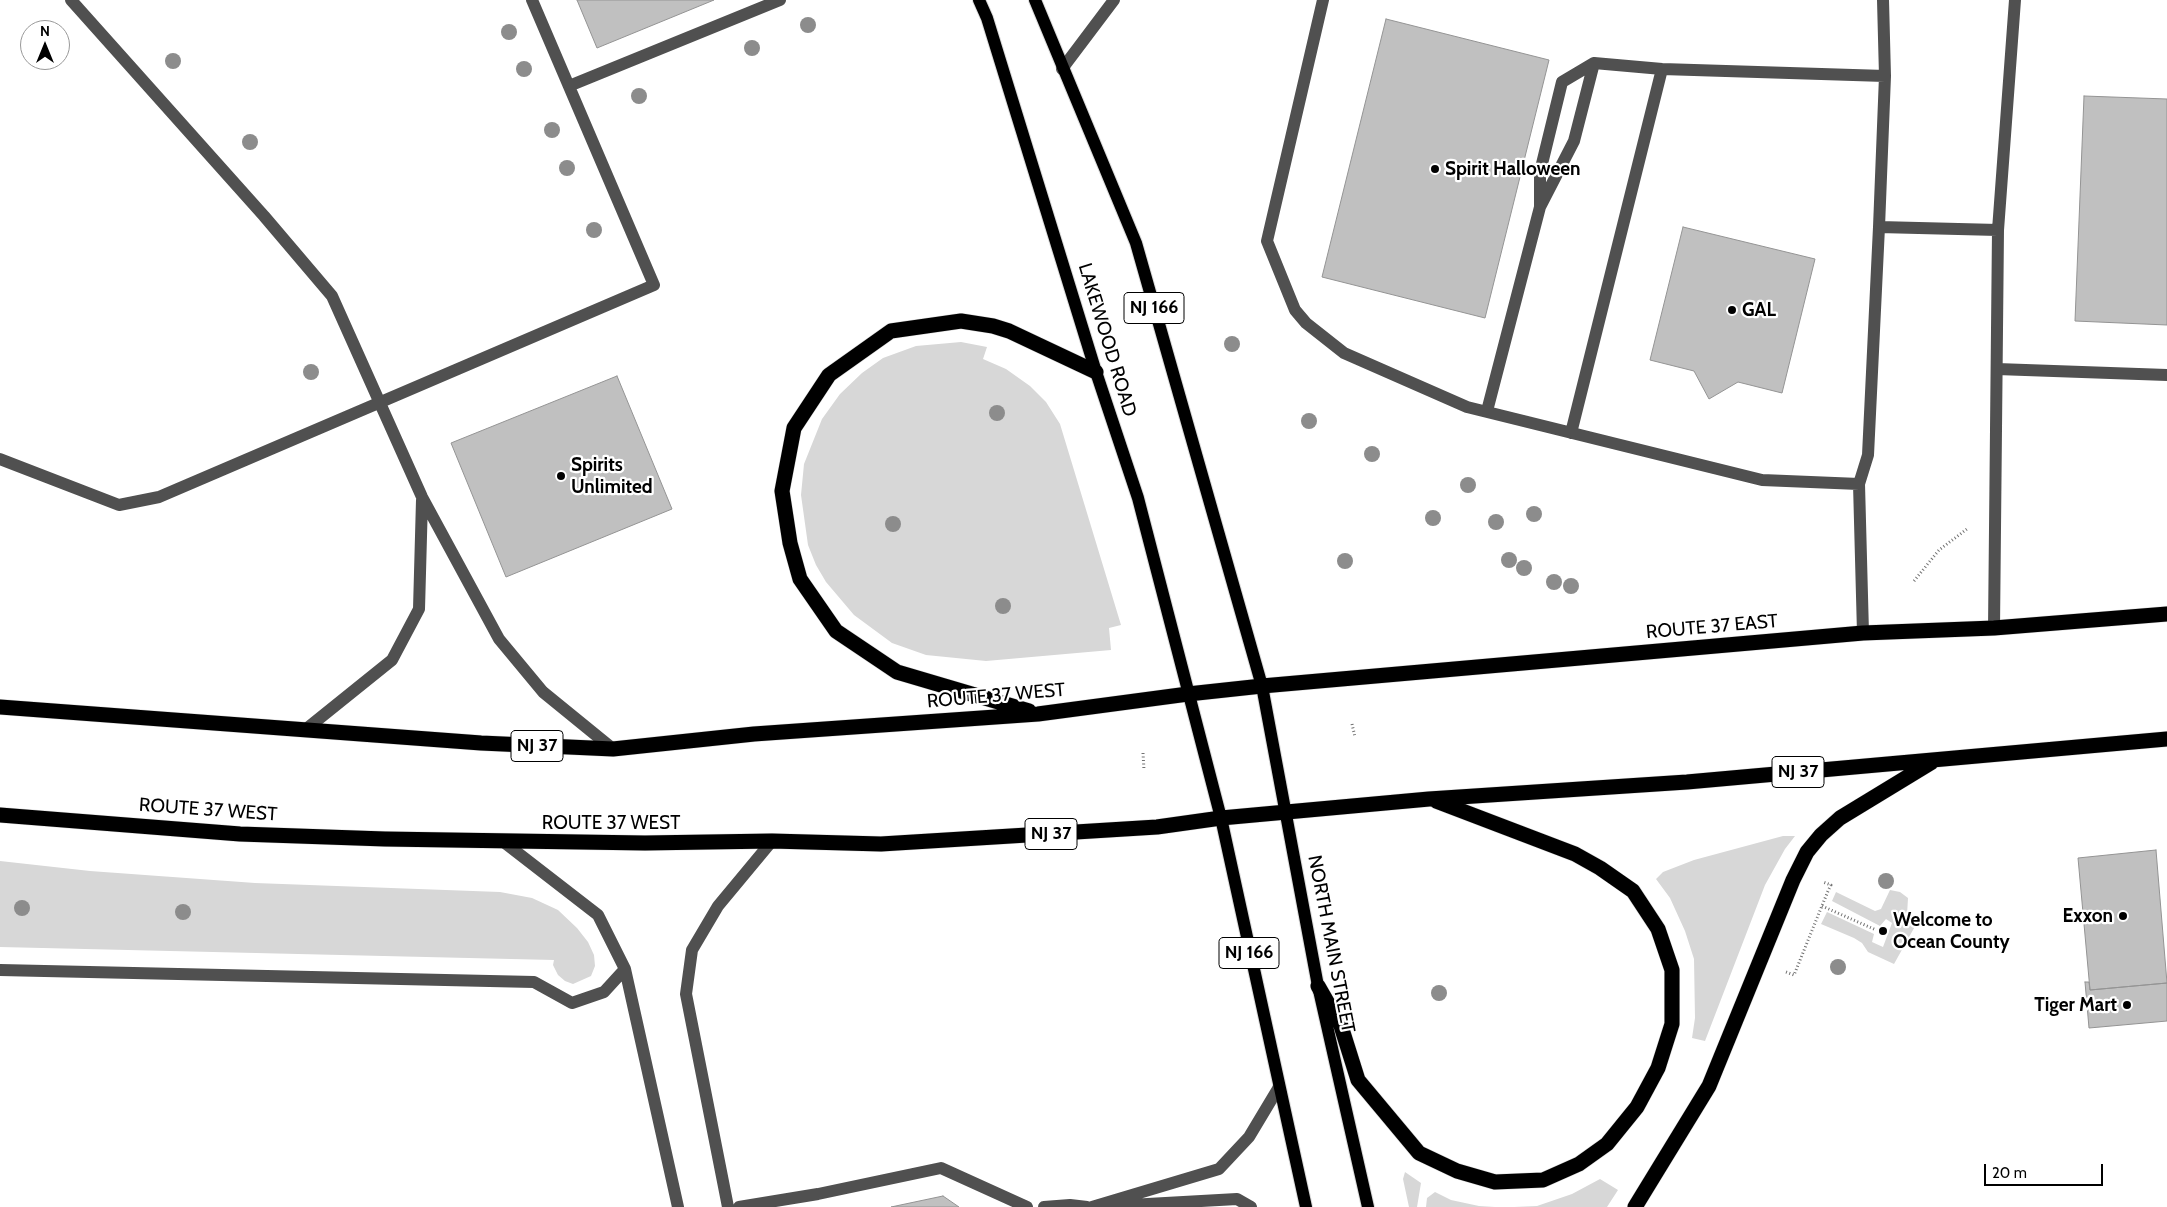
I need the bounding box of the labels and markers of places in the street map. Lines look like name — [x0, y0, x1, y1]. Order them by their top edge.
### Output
place label: Spirit Halloween — [1445, 158, 1580, 180]
marker: Spirit Halloween — [1429, 163, 1441, 175]
place label: GAL — [1742, 299, 1776, 321]
marker: GAL — [1726, 304, 1738, 316]
place label: Spirits Unlimited — [571, 454, 653, 498]
marker: Spirits Unlimited — [555, 470, 567, 482]
place label: Exxon — [2063, 905, 2113, 927]
place label: Welcome to Ocean County — [1893, 909, 2010, 953]
marker: Exxon — [2117, 910, 2129, 922]
marker: Welcome to Ocean County — [1877, 925, 1889, 937]
place label: Tiger Mart — [2034, 994, 2117, 1016]
marker: Tiger Mart — [2121, 999, 2133, 1011]

